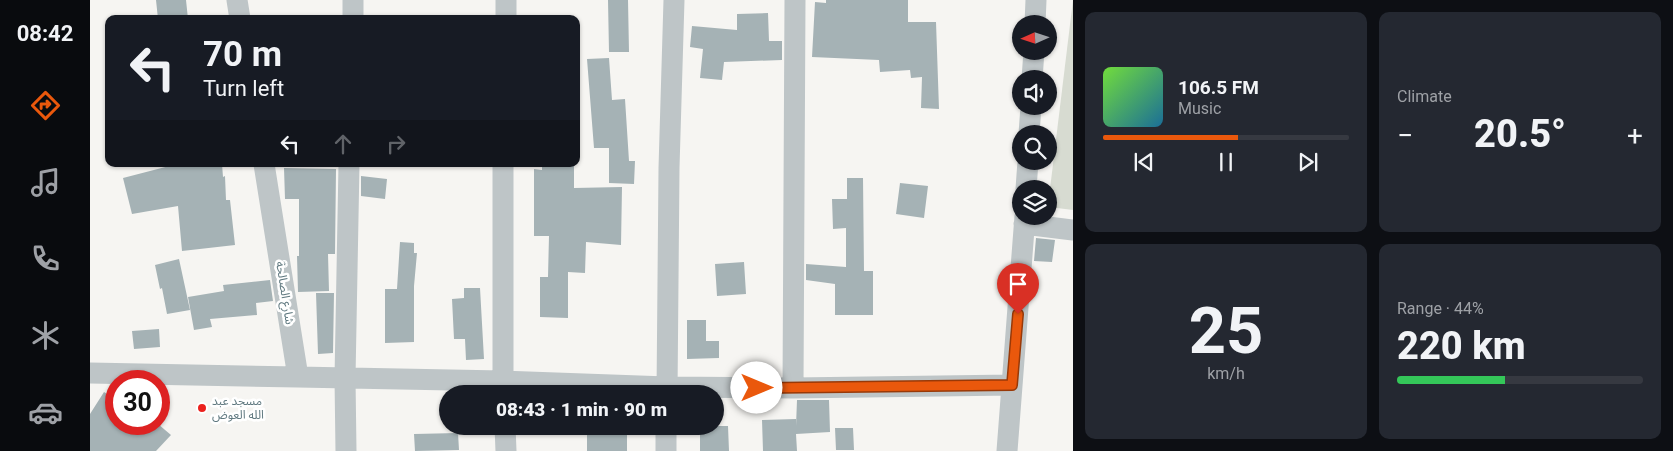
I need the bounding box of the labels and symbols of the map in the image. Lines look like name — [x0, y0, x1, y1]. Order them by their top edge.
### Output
north arrow — [1012, 15, 1058, 60]
street label: شارع الصالحة — [271, 260, 297, 326]
pin — [997, 263, 1039, 314]
position arrow — [730, 361, 782, 413]
speed limit sign: 30 — [105, 370, 170, 435]
place label: مسجد عبد الله العوض — [212, 394, 264, 422]
marker: مسجد عبد الله العوض — [196, 402, 208, 414]

